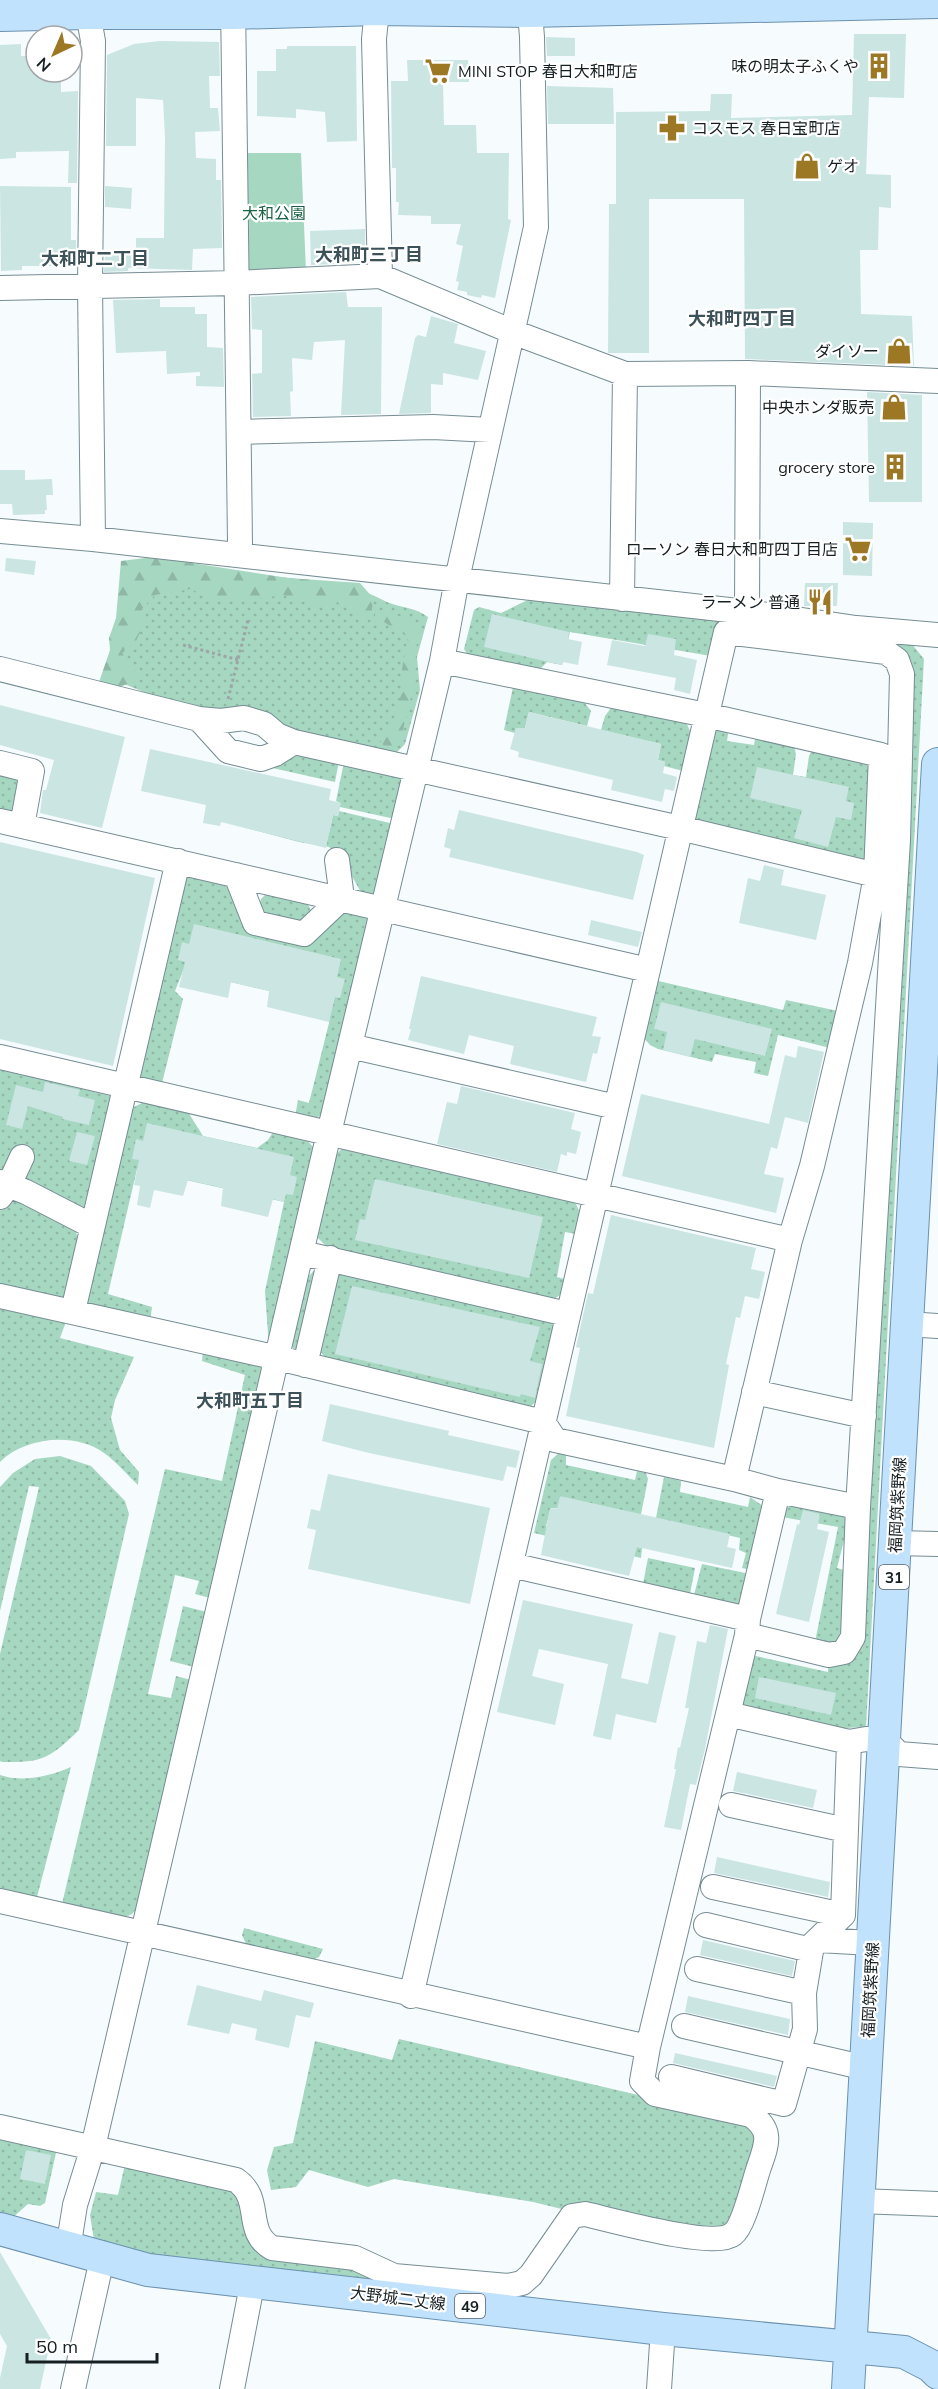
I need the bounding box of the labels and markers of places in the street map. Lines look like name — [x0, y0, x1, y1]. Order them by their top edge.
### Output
building icon: 味の明太子ふくや — [864, 51, 894, 81]
supermarket icon: MINI STOP 春日大和町店 — [423, 56, 453, 86]
place label: 味の明太子ふくや — [731, 56, 859, 76]
place label: MINI STOP 春日大和町店 — [458, 61, 638, 81]
pharmacy icon: コスモス 春日宝町店 — [657, 113, 687, 143]
place label: コスモス 春日宝町店 — [692, 118, 840, 138]
shop icon: ゲオ — [792, 151, 822, 181]
place label: ゲオ — [827, 156, 859, 176]
shop icon: ダイソー — [884, 336, 914, 366]
place label: ダイソー — [815, 341, 879, 361]
shop icon: 中央ホンダ販売 — [879, 392, 909, 422]
place label: 中央ホンダ販売 — [762, 397, 874, 417]
building icon: grocery store — [880, 452, 910, 482]
place label: grocery store — [778, 457, 875, 477]
supermarket icon: ローソン 春日大和町四丁目店 — [843, 534, 873, 564]
place label: ローソン 春日大和町四丁目店 — [626, 539, 838, 559]
restaurant icon: ラーメン 普通 — [805, 587, 835, 617]
place label: ラーメン 普通 — [700, 592, 800, 612]

